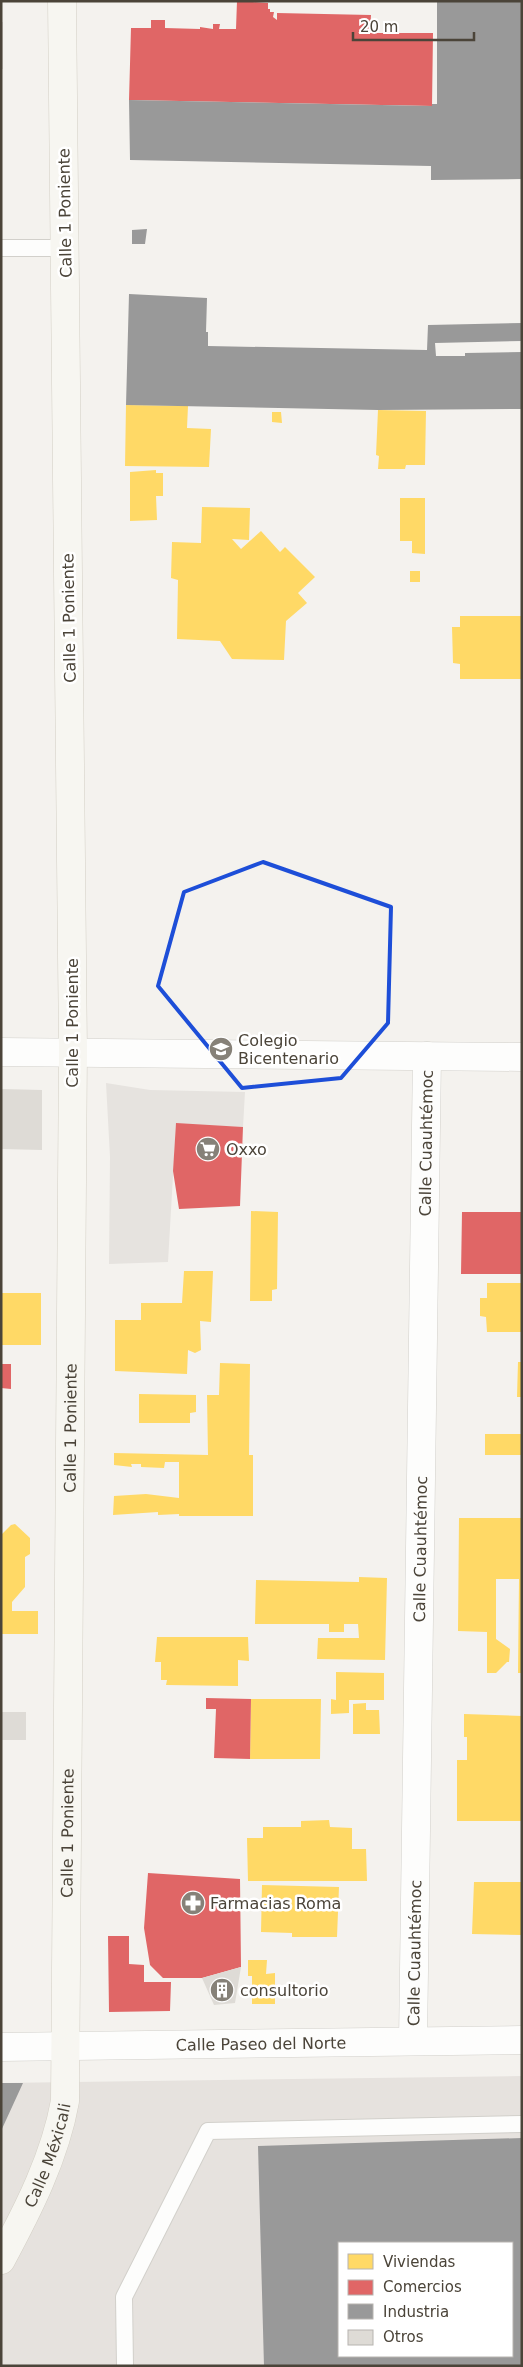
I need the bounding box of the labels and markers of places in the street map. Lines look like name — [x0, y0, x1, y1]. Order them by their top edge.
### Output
place label: Colegio Bicentenario — [238, 1031, 339, 1068]
school or university icon: Colegio Bicentenario — [208, 1036, 234, 1062]
supermarket icon: Oxxo — [195, 1136, 221, 1162]
place label: Oxxo — [226, 1140, 267, 1159]
pharmacy icon: Farmacias Roma — [180, 1890, 206, 1916]
place label: Farmacias Roma — [210, 1894, 341, 1913]
building icon: consultorio — [209, 1977, 235, 2003]
place label: consultorio — [240, 1981, 329, 2000]

